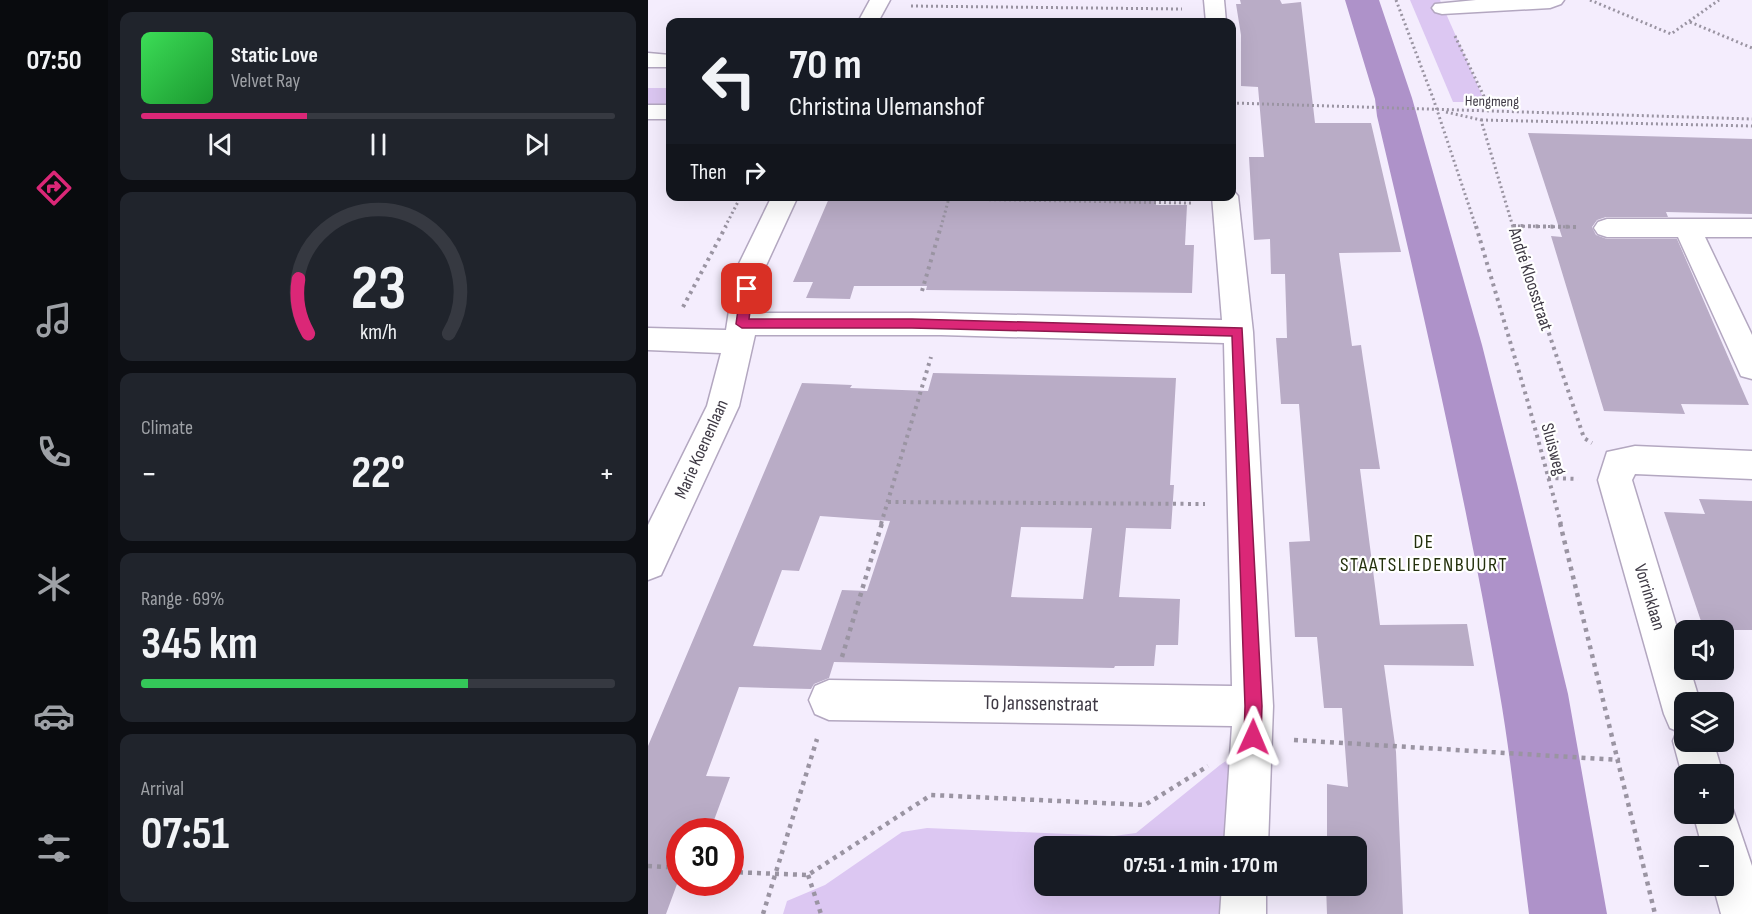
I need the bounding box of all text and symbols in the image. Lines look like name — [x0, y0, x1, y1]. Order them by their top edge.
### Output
text: 70 m — [789, 40, 862, 91]
text: Static Love — [231, 42, 318, 69]
icon: left — [690, 42, 768, 120]
text: 07:50 — [26, 45, 82, 77]
text: Velvet Ray — [231, 69, 300, 93]
text: Christina Ulemanshof — [789, 91, 984, 123]
street label: Hengmeng — [1465, 92, 1519, 111]
icon: previous — [204, 128, 237, 161]
icon: pause — [362, 128, 395, 161]
icon: next — [520, 128, 553, 161]
icon: right — [738, 156, 771, 189]
text: Then — [690, 159, 726, 186]
icon: directions — [33, 167, 75, 209]
street label: André Kloosstraat — [1504, 224, 1557, 334]
text: 23 — [350, 252, 406, 327]
pin — [721, 263, 772, 314]
icon: arrive — [730, 272, 763, 305]
icon: music — [33, 299, 75, 341]
text: km/h — [359, 320, 397, 345]
street label: Marie Koenenlaan — [670, 396, 733, 502]
text: Climate — [141, 416, 193, 440]
street label: Sluisweg — [1537, 421, 1570, 477]
icon: phone — [33, 431, 75, 473]
text: 22° — [351, 446, 405, 501]
text: − — [141, 454, 157, 494]
text: + — [599, 454, 615, 494]
district label: DE STAATSLIEDENBUURT — [1340, 530, 1508, 577]
street label: Vorrinklaan — [1630, 561, 1670, 633]
icon: climate — [33, 563, 75, 605]
text: Range · 69% — [141, 587, 225, 611]
text: 345 km — [141, 617, 258, 672]
map controls — [1674, 620, 1734, 896]
button: sound — [1674, 620, 1734, 680]
street label: To Janssenstraat — [983, 690, 1099, 717]
button: layers — [1674, 692, 1734, 752]
icon: car — [33, 695, 75, 737]
position arrow — [1221, 705, 1285, 769]
button: + — [1674, 764, 1734, 824]
text: Arrival — [141, 777, 184, 801]
text: 07:51 — [141, 807, 229, 862]
speed limit sign: 30 — [666, 818, 744, 896]
icon: filters — [33, 827, 75, 869]
button: − — [1674, 836, 1734, 896]
text: 07:51 · 1 min · 170 m — [1123, 852, 1278, 879]

